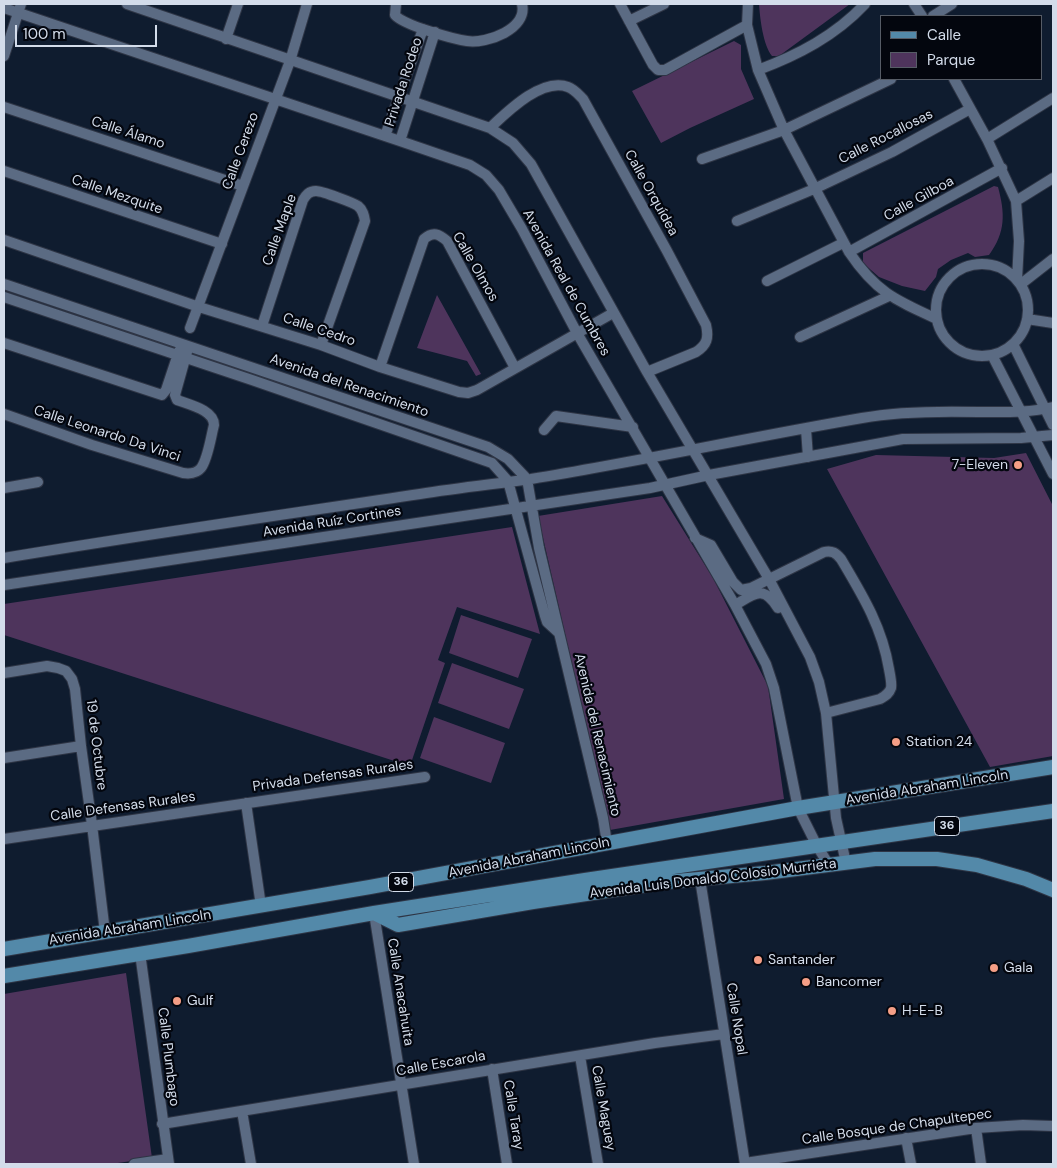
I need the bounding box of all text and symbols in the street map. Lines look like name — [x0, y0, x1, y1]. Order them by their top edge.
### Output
scale bar — [18, 15, 160, 47]
legend — [880, 15, 1042, 80]
text: 100 m — [23, 24, 66, 44]
text: Calle — [927, 25, 961, 45]
street label: Privada Rodeo — [382, 35, 426, 129]
text: Parque — [927, 50, 975, 70]
street label: Calle Rocallosas — [836, 106, 936, 168]
street label: Calle Cerezo — [219, 110, 263, 192]
street label: Calle Álamo — [89, 113, 167, 153]
street label: Calle Orquídea — [620, 147, 682, 239]
street label: Calle Mezquite — [69, 172, 165, 218]
street label: Calle Gilboa — [881, 173, 957, 225]
street label: Calle Maple — [259, 192, 301, 268]
street label: Avenida Real de Cumbres — [519, 207, 613, 359]
street label: Calle Olmos — [448, 229, 502, 305]
street label: Calle Cedro — [281, 310, 357, 350]
street label: Avenida del Renacimiento — [267, 351, 431, 421]
street label: Calle Leonardo Da Vinci — [31, 402, 183, 466]
place label: 7-Eleven — [952, 457, 1008, 473]
marker: 7-Eleven — [1012, 459, 1024, 471]
street label: Avenida Ruíz Cortines — [262, 503, 402, 541]
street label: Avenida del Renacimiento — [570, 652, 624, 818]
street label: 19 de Octubre — [82, 699, 110, 791]
place label: Station 24 — [906, 734, 972, 750]
marker: Station 24 — [890, 736, 902, 748]
street label: Privada Defensas Rurales — [252, 756, 414, 796]
street label: Avenida Abraham Lincoln — [845, 767, 1009, 809]
street label: Calle Defensas Rurales — [49, 789, 197, 825]
road number: 36 — [934, 816, 960, 836]
street label: Avenida Abraham Lincoln — [447, 834, 611, 882]
street label: Avenida Luis Donaldo Colosio Murrieta — [589, 856, 837, 902]
road number: 36 — [388, 872, 414, 892]
street label: Avenida Abraham Lincoln — [48, 907, 212, 949]
street label: Calle Anacahuita — [383, 937, 417, 1047]
place label: Santander — [768, 952, 835, 968]
marker: Santander — [752, 954, 764, 966]
place label: Gala — [1004, 960, 1033, 976]
marker: Gala — [988, 962, 1000, 974]
place label: Bancomer — [816, 974, 882, 990]
marker: Bancomer — [800, 976, 812, 988]
street label: Calle Nopal — [722, 982, 750, 1056]
place label: Gulf — [187, 993, 214, 1009]
marker: Gulf — [171, 995, 183, 1007]
place label: H-E-B — [902, 1003, 943, 1019]
marker: H-E-B — [886, 1005, 898, 1017]
street label: Calle Plumbago — [154, 1007, 182, 1107]
street label: Calle Escarola — [395, 1048, 487, 1080]
street label: Calle Maguey — [587, 1064, 619, 1152]
street label: Calle Taray — [499, 1079, 527, 1151]
street label: Calle Bosque de Chapultepec — [801, 1105, 993, 1149]

